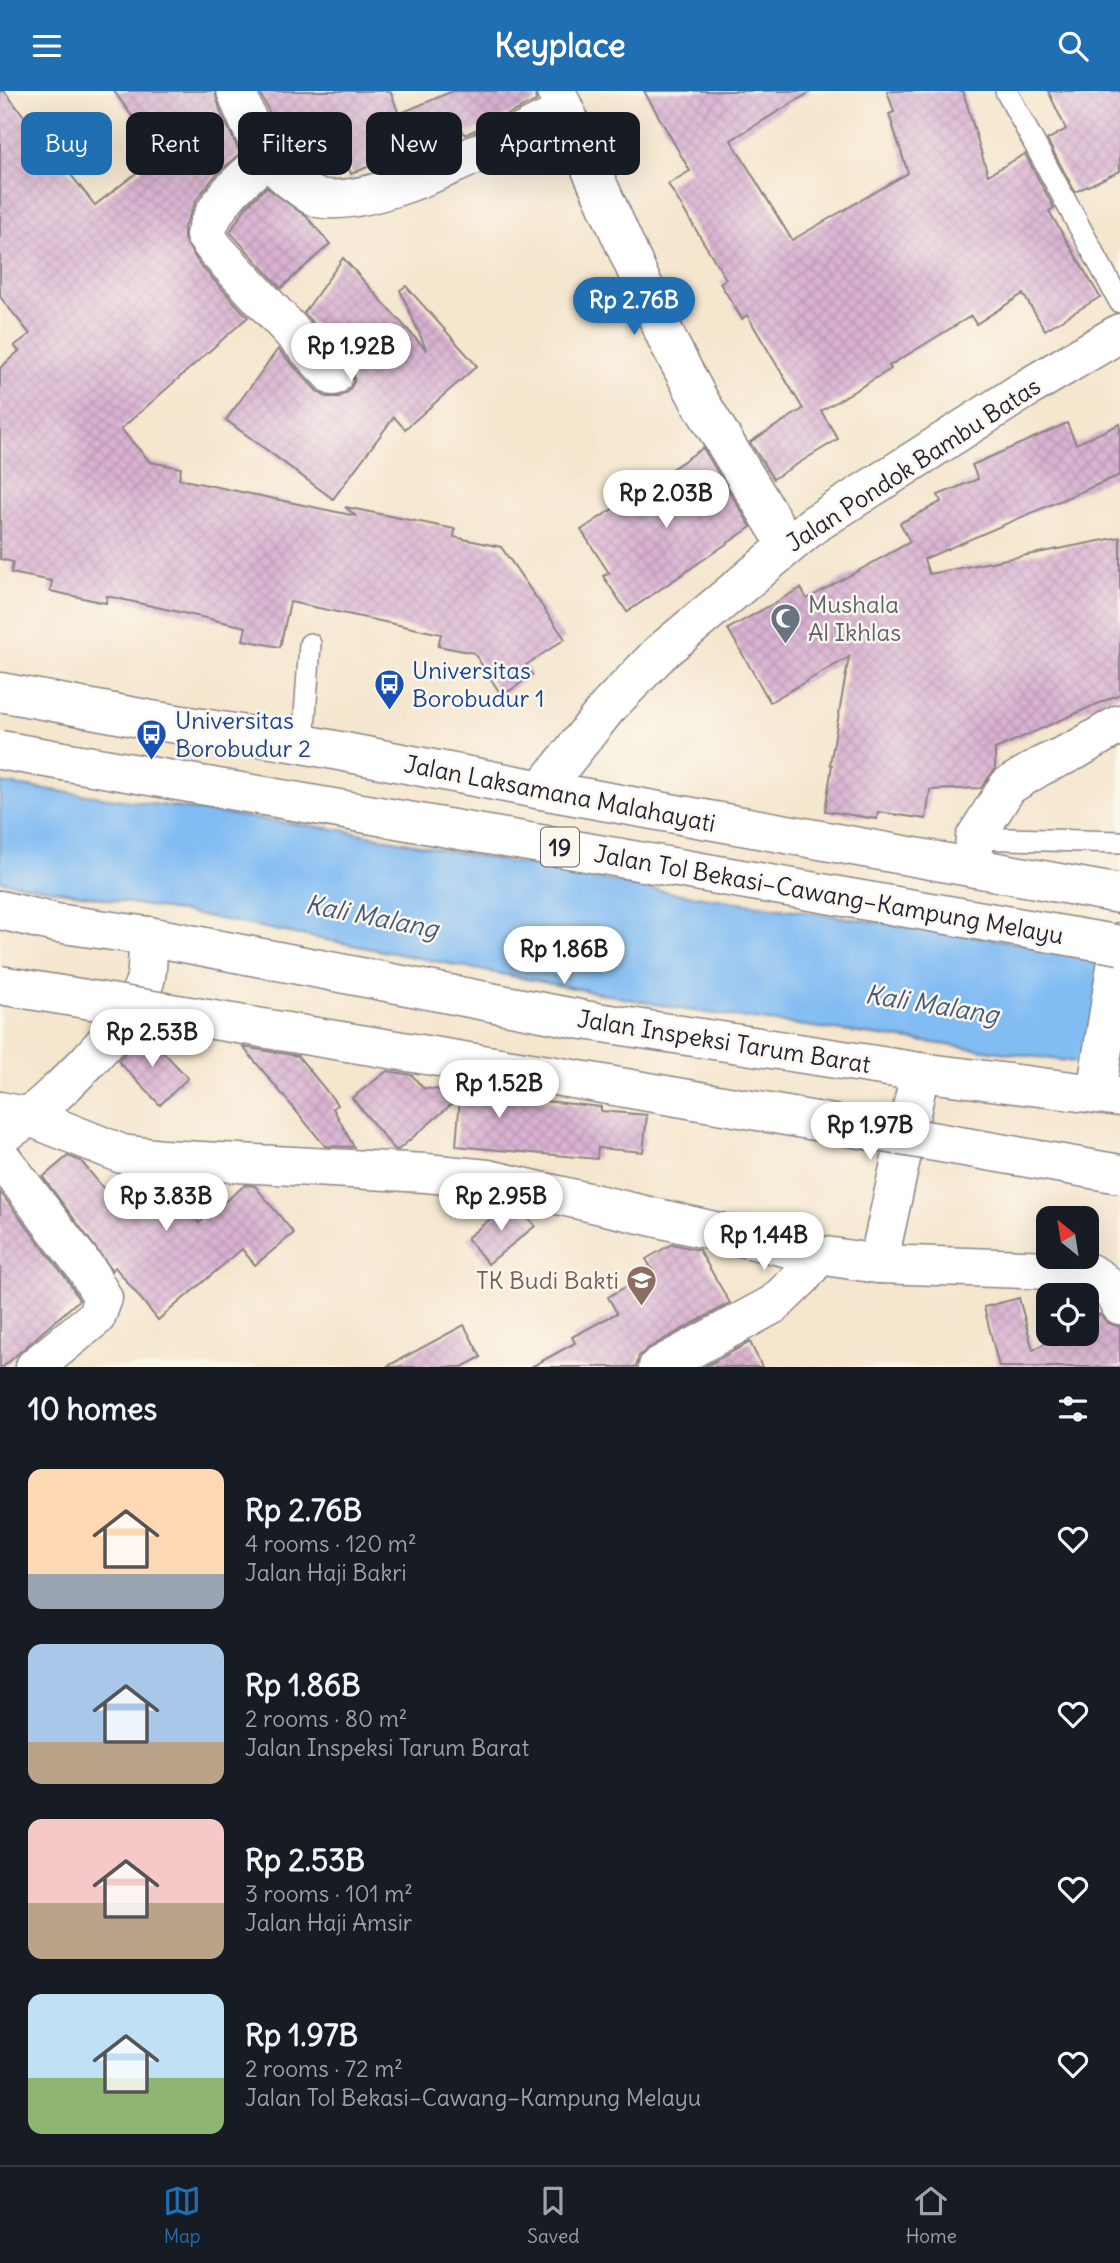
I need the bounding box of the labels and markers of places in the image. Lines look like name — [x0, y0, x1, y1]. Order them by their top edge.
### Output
pin: Rp 2.76B — [562, 278, 706, 337]
pin: Rp 1.92B — [279, 323, 423, 383]
pin: Rp 2.03B — [594, 471, 738, 530]
place label: Mushala Al Ikhlas — [808, 589, 901, 647]
mosque icon: Mushala Al Ikhlas — [768, 601, 802, 645]
place label: Universitas Borobudur 1 — [412, 655, 545, 713]
bus stop icon: Universitas Borobudur 1 — [372, 667, 406, 711]
place label: Universitas Borobudur 2 — [175, 705, 311, 763]
bus stop icon: Universitas Borobudur 2 — [135, 717, 169, 761]
pin: Rp 1.86B — [492, 927, 636, 986]
pin: Rp 2.53B — [80, 1009, 224, 1069]
pin: Rp 1.52B — [427, 1061, 571, 1120]
pin: Rp 1.97B — [798, 1103, 942, 1162]
pin: Rp 3.83B — [94, 1173, 238, 1233]
pin: Rp 2.95B — [429, 1173, 573, 1233]
pin: Rp 1.44B — [692, 1213, 836, 1272]
school or university icon: TK Budi Bakti — [625, 1263, 659, 1307]
place label: TK Budi Bakti — [476, 1265, 619, 1295]

